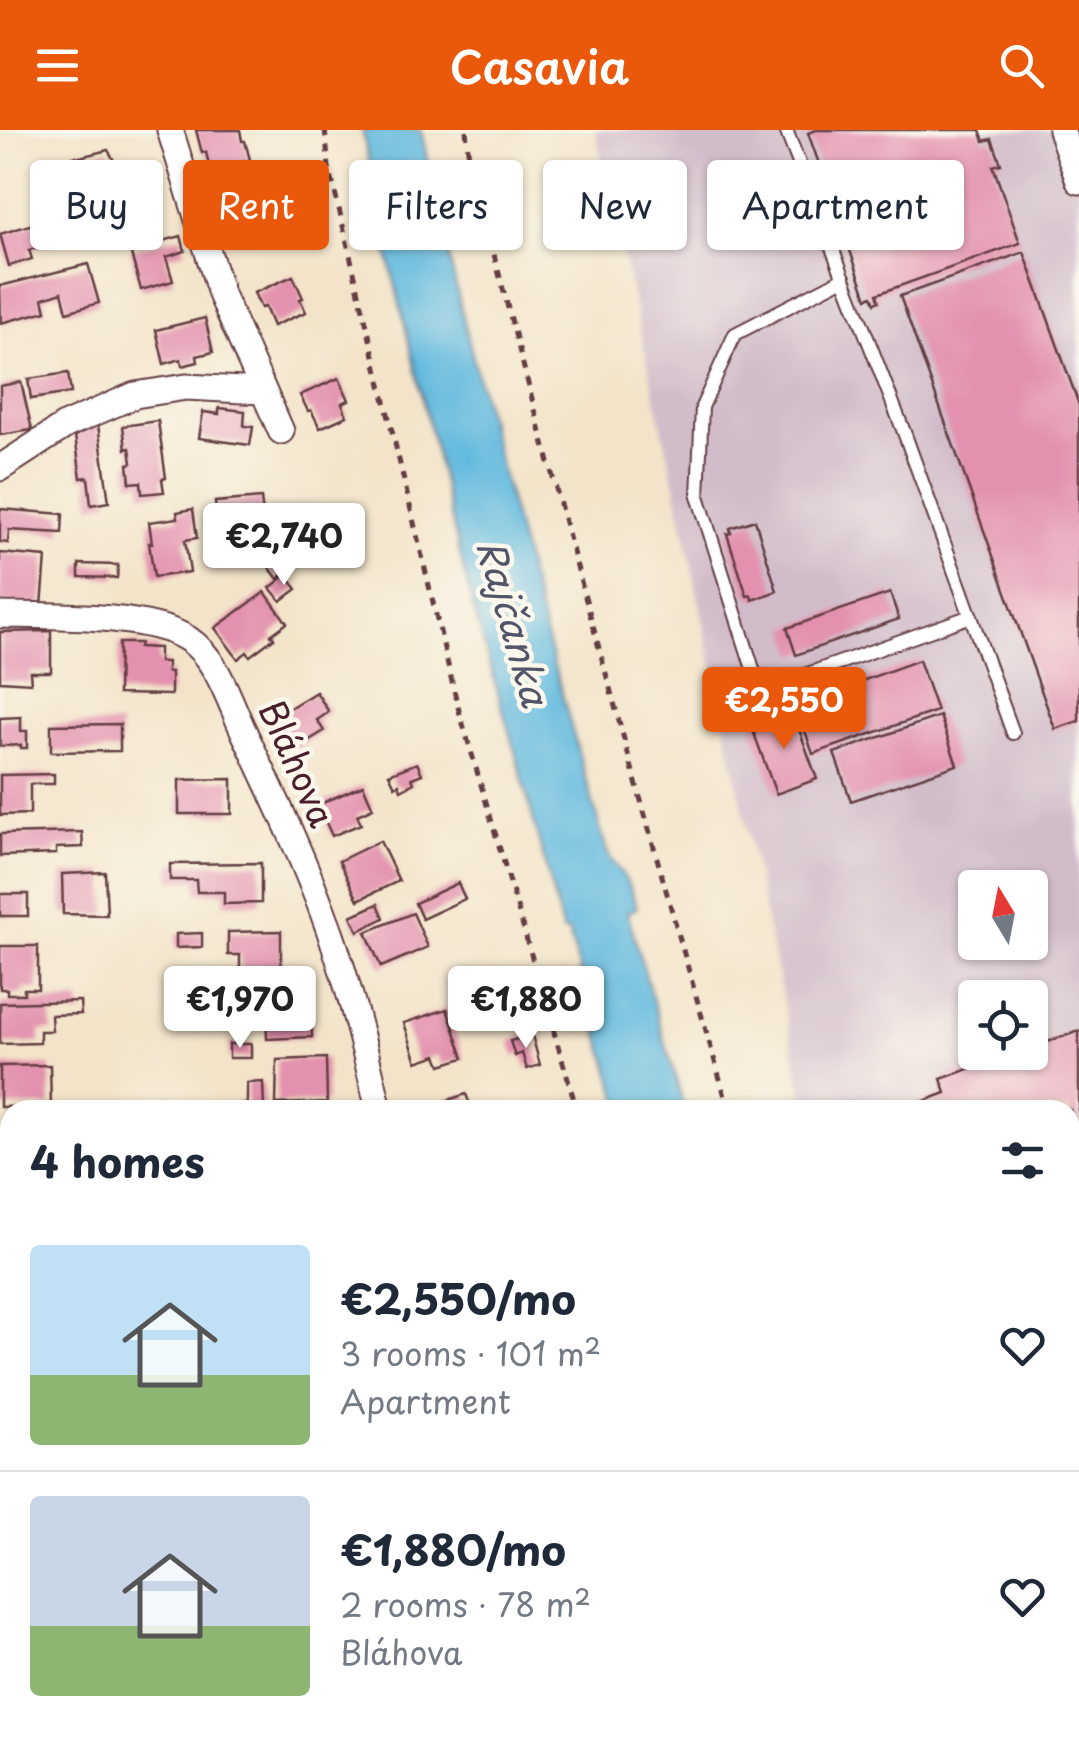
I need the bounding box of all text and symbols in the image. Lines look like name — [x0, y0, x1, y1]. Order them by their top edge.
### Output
text: Casavia — [450, 31, 629, 99]
icon: menu — [30, 38, 85, 93]
icon: search — [994, 38, 1049, 93]
chip: Buy — [30, 160, 163, 250]
chip: Rent — [183, 160, 329, 250]
chip: Filters — [349, 160, 523, 250]
chip: New — [543, 160, 687, 250]
chip: Apartment — [707, 160, 964, 250]
pin: €2,740 — [203, 503, 365, 588]
text: €2,740 — [225, 511, 343, 559]
water label: Rajčanka — [463, 532, 566, 714]
pin: €2,550 — [703, 667, 865, 752]
text: €2,550 — [724, 675, 844, 723]
street label: Bláhova — [247, 691, 350, 835]
north arrow — [958, 870, 1048, 960]
map controls — [958, 870, 1048, 1070]
pin: €1,970 — [159, 966, 321, 1051]
pin: €1,880 — [445, 966, 607, 1051]
text: €1,970 — [186, 974, 294, 1022]
text: €1,880 — [470, 974, 582, 1022]
button: locate — [958, 980, 1048, 1070]
text: 4 homes — [30, 1129, 205, 1192]
icon: filters — [995, 1133, 1050, 1188]
text: €2,550/mo — [340, 1266, 576, 1329]
icon: home — [110, 1285, 230, 1405]
icon: heart — [995, 1318, 1050, 1373]
text: 3 rooms · 101 m² — [340, 1329, 601, 1377]
text: Apartment — [340, 1377, 511, 1425]
text: €1,880/mo — [340, 1517, 566, 1580]
icon: home — [110, 1536, 230, 1656]
icon: heart — [995, 1569, 1050, 1624]
text: 2 rooms · 78 m² — [340, 1580, 591, 1628]
text: Bláhova — [340, 1628, 463, 1676]

